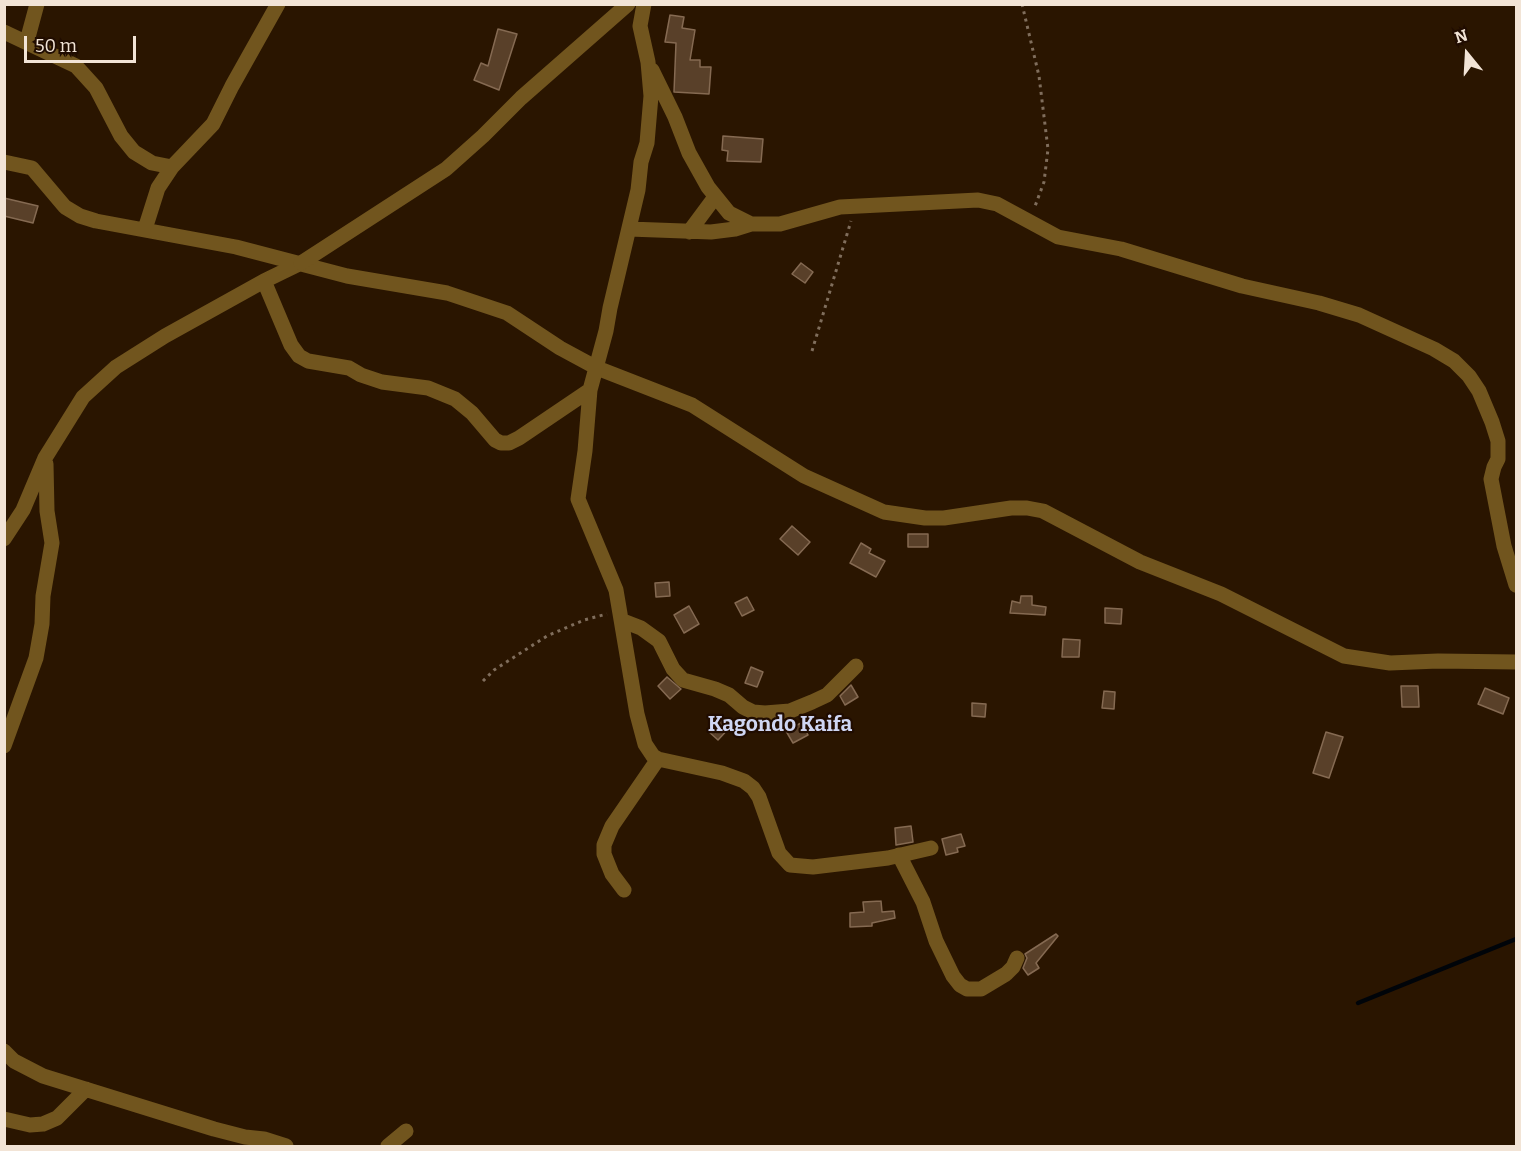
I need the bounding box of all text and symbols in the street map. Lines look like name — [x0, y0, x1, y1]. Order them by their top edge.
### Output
scale bar — [27, 24, 140, 62]
north arrow — [1437, 24, 1497, 84]
text: N — [1452, 25, 1470, 47]
text: 50 m — [35, 35, 77, 57]
district label: Kagondo Kaifa — [708, 712, 852, 738]

